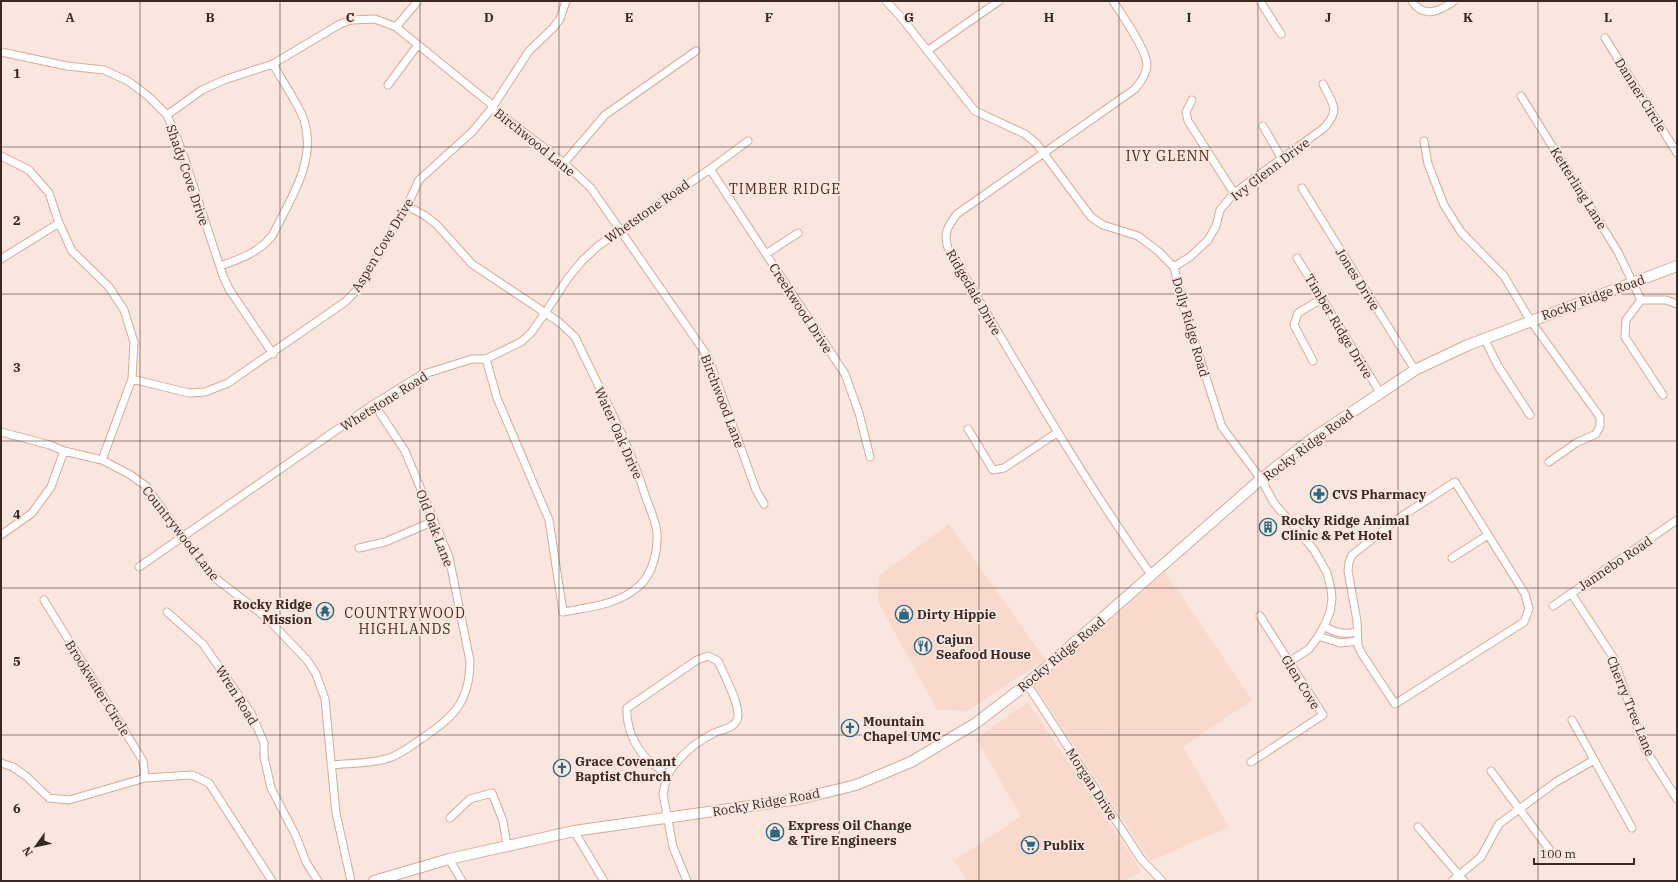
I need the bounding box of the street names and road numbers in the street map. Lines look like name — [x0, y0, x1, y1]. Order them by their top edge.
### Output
street label: Danner Circle — [1611, 55, 1670, 136]
street label: Birchwood Lane — [491, 105, 579, 180]
street label: Shady Cove Drive — [162, 122, 213, 228]
street label: Ivy Glenn Drive — [1227, 134, 1313, 205]
street label: Ketterling Lane — [1546, 144, 1611, 233]
street label: Whetstone Road — [602, 176, 693, 247]
street label: Aspen Cove Drive — [348, 195, 417, 295]
street label: Jones Drive — [1332, 245, 1384, 314]
street label: Ridgedale Drive — [942, 246, 1005, 338]
street label: Creekwood Drive — [765, 260, 836, 357]
street label: Timber Ridge Drive — [1301, 271, 1377, 382]
street label: Rocky Ridge Road — [1539, 271, 1647, 324]
street label: Dolly Ridge Road — [1168, 275, 1213, 379]
street label: Birchwood Lane — [697, 352, 748, 451]
street label: Whetstone Road — [337, 368, 431, 435]
street label: Water Oak Drive — [591, 385, 646, 482]
street label: Rocky Ridge Road — [1260, 406, 1357, 485]
street label: Countrywood Lane — [138, 482, 223, 584]
street label: Old Oak Lane — [412, 487, 457, 569]
street label: Jannebo Road — [1575, 532, 1656, 594]
street label: Rocky Ridge Road — [1014, 613, 1109, 696]
street label: Brookwater Circle — [61, 637, 134, 739]
street label: Glen Cove — [1277, 652, 1324, 713]
street label: Cherry Tree Lane — [1603, 654, 1658, 759]
street label: Wren Road — [212, 662, 262, 728]
street label: Morgan Drive — [1062, 745, 1121, 824]
street label: Rocky Ridge Road — [711, 785, 821, 820]

